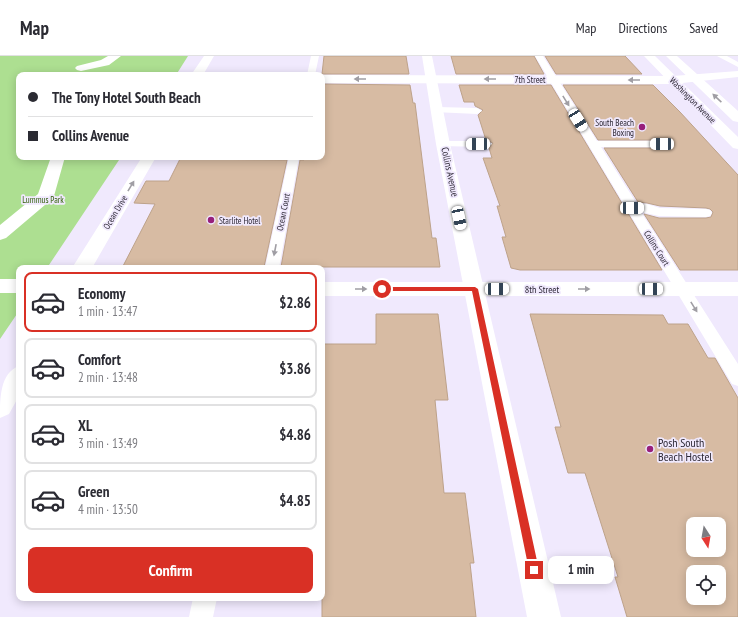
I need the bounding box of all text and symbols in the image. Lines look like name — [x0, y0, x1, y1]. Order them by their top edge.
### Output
text: Map — [20, 16, 49, 40]
text: Map — [576, 19, 596, 37]
text: Directions — [618, 19, 667, 37]
text: Saved — [689, 19, 718, 37]
street label: 7th Street — [515, 74, 546, 85]
street label: Washington Avenue — [668, 75, 719, 126]
one-way arrow — [353, 76, 366, 82]
one-way arrow — [483, 76, 496, 82]
one-way arrow — [627, 77, 640, 83]
text: The Tony Hotel South Beach — [52, 88, 201, 107]
one-way arrow — [712, 93, 722, 103]
one-way arrow — [563, 95, 570, 107]
car — [567, 107, 589, 133]
place label: South Beach Boxing — [595, 117, 634, 138]
marker: South Beach Boxing — [637, 122, 647, 132]
text: Collins Avenue — [52, 126, 129, 145]
car — [466, 138, 490, 150]
car — [650, 138, 674, 150]
street label: Collins Avenue — [438, 146, 462, 198]
one-way arrow — [127, 181, 135, 191]
street label: Ocean Court — [274, 192, 292, 232]
street label: Ocean Drive — [101, 193, 130, 231]
park label: Lummus Park — [22, 194, 64, 205]
car — [620, 202, 644, 214]
car — [451, 205, 467, 231]
marker: Starlite Hotel — [206, 215, 216, 225]
place label: Starlite Hotel — [219, 215, 261, 226]
street label: Collins Court — [642, 228, 672, 268]
one-way arrow — [272, 244, 278, 256]
route start — [373, 280, 391, 298]
car — [485, 283, 509, 295]
street label: 8th Street — [525, 283, 559, 296]
car — [639, 283, 663, 295]
icon: car — [30, 284, 66, 320]
text: Economy — [78, 284, 126, 303]
one-way arrow — [355, 286, 368, 292]
one-way arrow — [578, 286, 591, 292]
text: $2.86 — [279, 293, 311, 312]
one-way arrow — [690, 301, 697, 313]
text: 1 min · 13:47 — [78, 303, 138, 320]
icon: car — [30, 350, 66, 386]
text: Comfort — [78, 350, 121, 369]
text: $3.86 — [279, 359, 311, 378]
text: 2 min · 13:48 — [78, 369, 138, 386]
icon: car — [30, 416, 66, 452]
text: XL — [78, 416, 92, 435]
text: $4.86 — [279, 425, 311, 444]
text: 3 min · 13:49 — [78, 435, 138, 452]
place label: Posh South Beach Hostel — [658, 435, 712, 464]
marker: Posh South Beach Hostel — [645, 444, 655, 454]
icon: car — [30, 482, 66, 518]
text: Green — [78, 482, 110, 501]
text: $4.85 — [279, 491, 311, 510]
text: 4 min · 13:50 — [78, 501, 138, 518]
north arrow — [686, 517, 726, 557]
map controls — [686, 517, 726, 605]
button: Confirm — [28, 547, 313, 593]
callout: 1 min — [548, 556, 614, 584]
route end — [525, 561, 543, 579]
text: 1 min — [568, 561, 594, 578]
button: locate — [686, 565, 726, 605]

